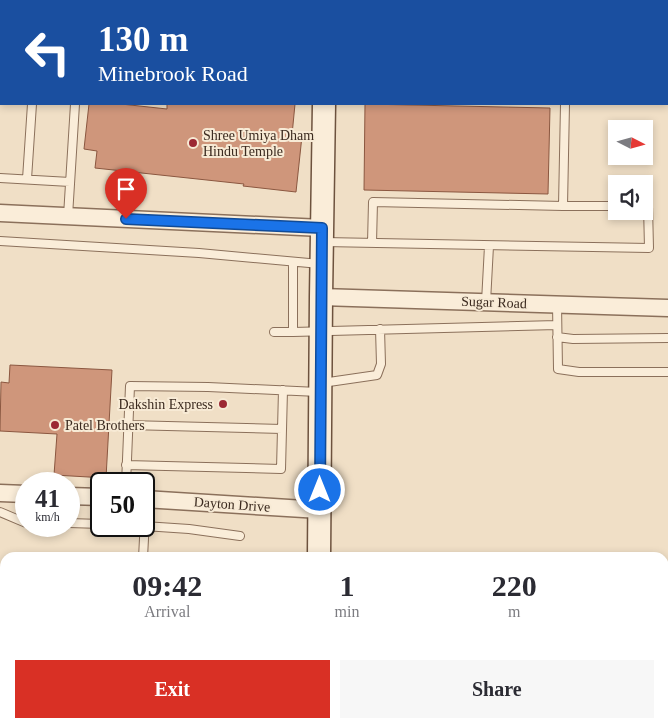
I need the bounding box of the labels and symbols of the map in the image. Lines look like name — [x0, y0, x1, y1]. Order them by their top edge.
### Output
north arrow — [608, 120, 652, 165]
place label: Shree Umiya Dham Hindu Temple — [203, 128, 314, 159]
marker: Shree Umiya Dham Hindu Temple — [187, 137, 199, 149]
pin — [105, 168, 147, 219]
street label: Sugar Road — [461, 294, 527, 311]
place label: Dakshin Express — [119, 397, 213, 412]
marker: Dakshin Express — [217, 398, 229, 410]
place label: Patel Brothers — [65, 418, 145, 433]
marker: Patel Brothers — [49, 419, 61, 431]
position arrow — [293, 463, 345, 515]
speed limit sign: 50 — [90, 472, 155, 537]
street label: Dayton Drive — [193, 494, 271, 515]

